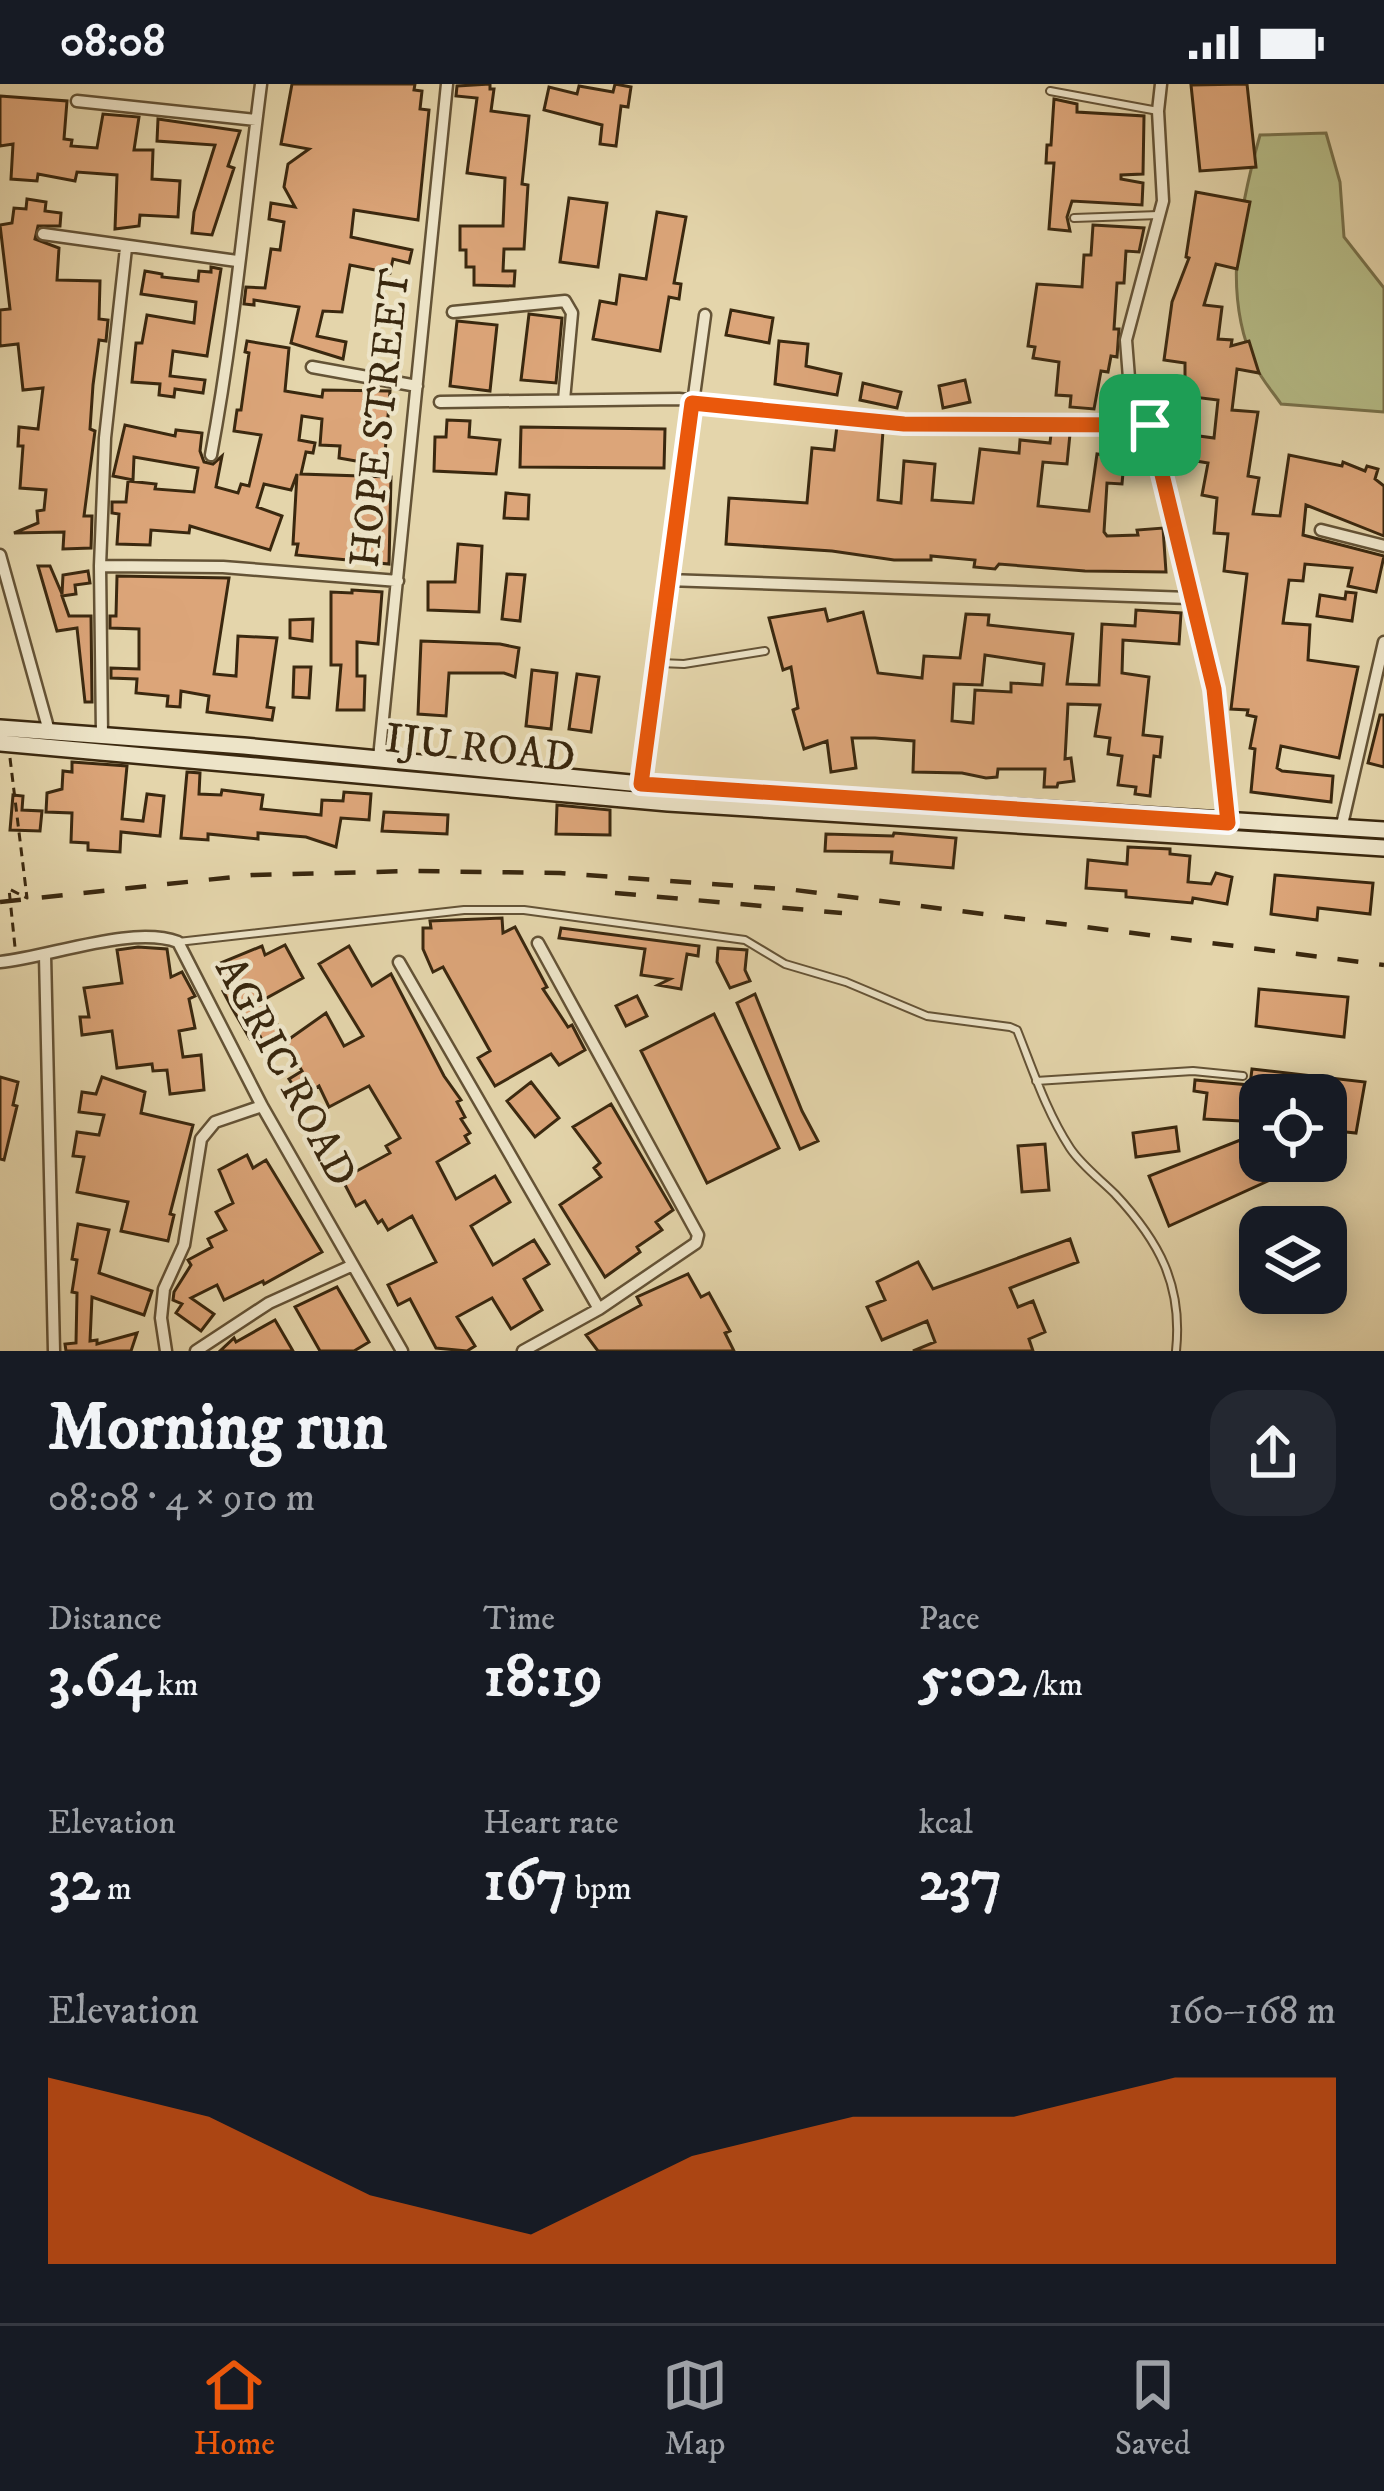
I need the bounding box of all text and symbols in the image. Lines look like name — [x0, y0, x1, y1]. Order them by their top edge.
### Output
text: 08:08 — [60, 14, 165, 70]
street label: HOPE STREET — [339, 266, 423, 570]
pin — [1099, 374, 1201, 476]
icon: arrive — [1117, 392, 1183, 458]
street label: IJU ROAD — [382, 713, 578, 785]
street label: AGRIC ROAD — [203, 948, 367, 1196]
map controls — [1239, 1074, 1347, 1314]
button: locate — [1239, 1074, 1347, 1182]
button: layers — [1239, 1206, 1347, 1314]
text: Morning run — [48, 1388, 387, 1470]
button: share — [1210, 1390, 1336, 1516]
text: 08:08 · 4 × 910 m — [48, 1474, 315, 1523]
text: Distance — [48, 1599, 162, 1640]
text: Time — [483, 1599, 555, 1640]
text: Pace — [919, 1599, 980, 1640]
text: 3.64 — [48, 1640, 150, 1715]
text: 18:19 — [483, 1640, 603, 1715]
text: 5:02 — [919, 1640, 1026, 1715]
text: km — [150, 1665, 199, 1706]
text: /km — [1026, 1665, 1083, 1706]
text: Elevation — [48, 1803, 176, 1844]
text: Heart rate — [483, 1803, 619, 1844]
text: kcal — [919, 1803, 973, 1844]
text: 32 — [48, 1844, 100, 1919]
text: 167 — [483, 1844, 568, 1919]
text: 237 — [919, 1844, 1002, 1919]
text: m — [100, 1869, 132, 1910]
text: bpm — [568, 1869, 632, 1910]
text: Elevation — [48, 1987, 199, 2036]
text: 160–168 m — [1168, 1987, 1336, 2036]
tab: Home — [193, 2352, 275, 2465]
tab: Map — [662, 2352, 728, 2465]
tab: Saved — [1115, 2352, 1191, 2465]

